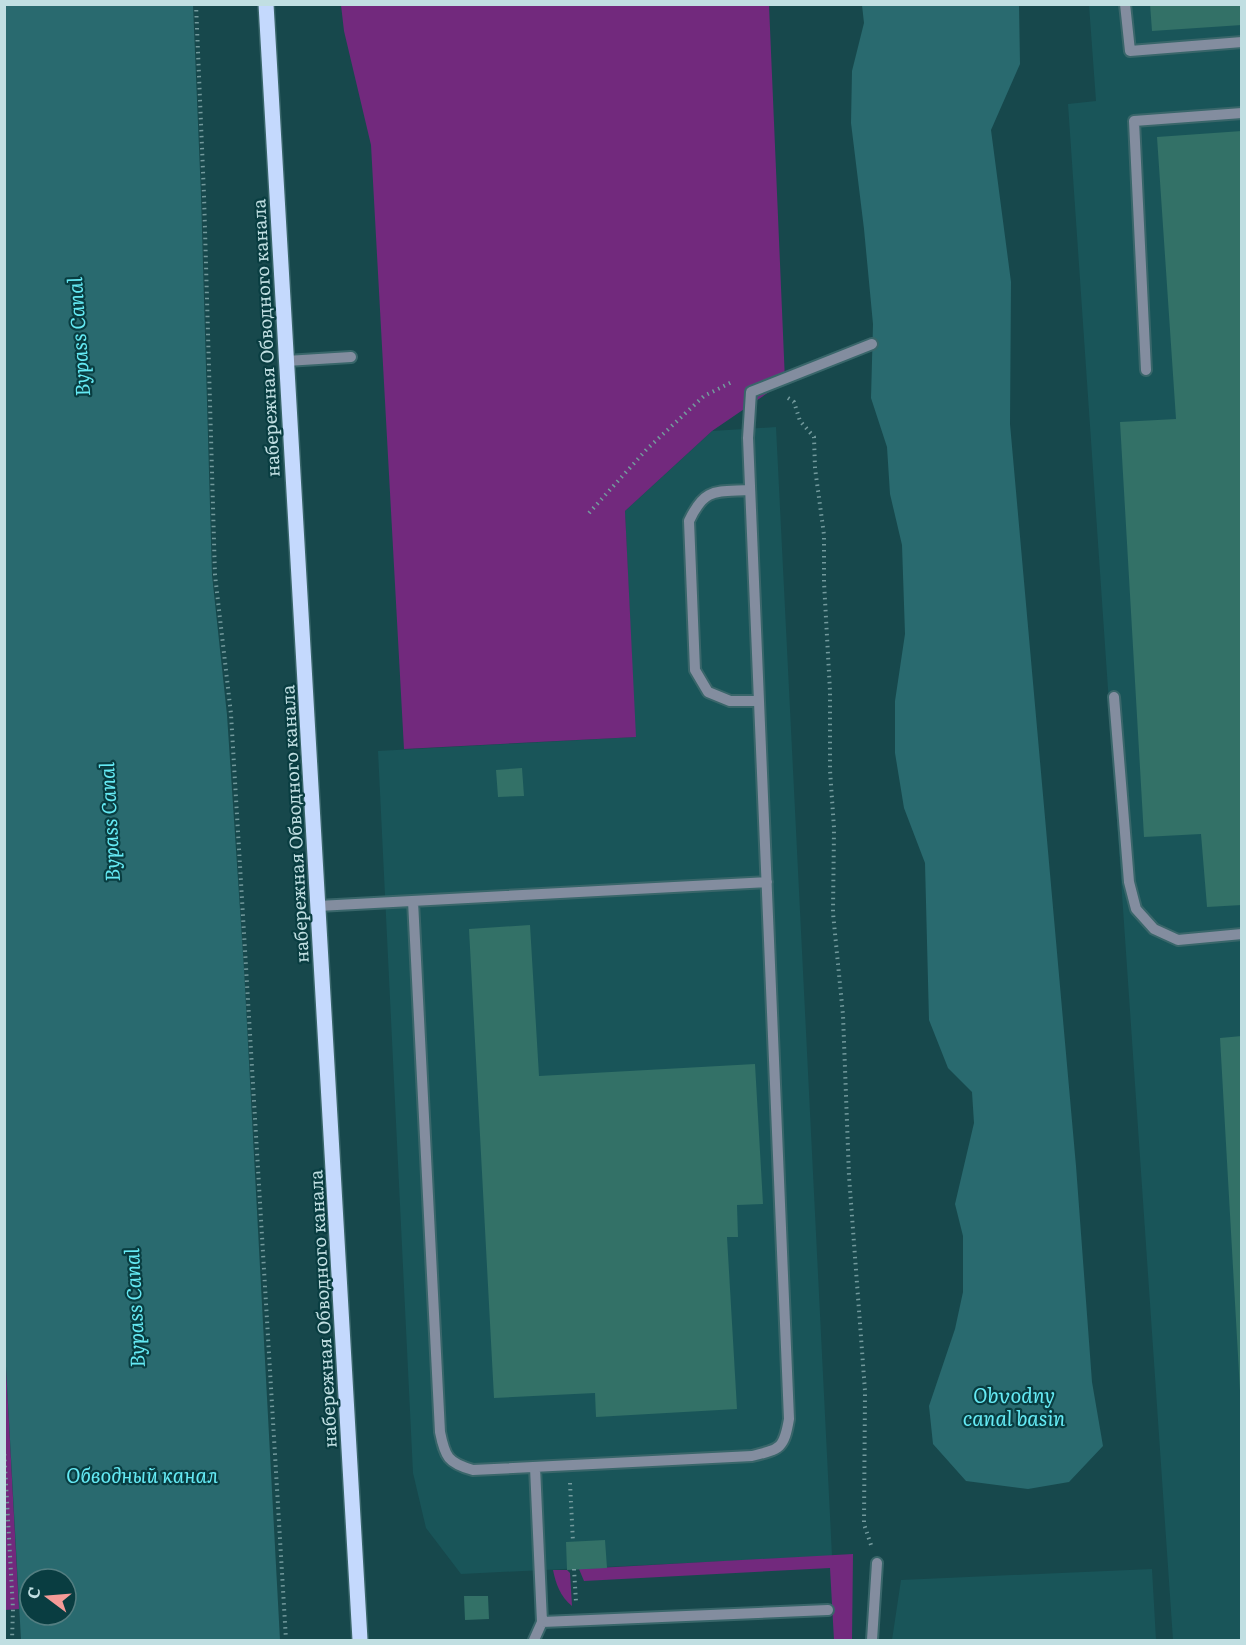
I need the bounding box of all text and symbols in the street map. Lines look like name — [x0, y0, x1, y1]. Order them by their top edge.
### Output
street label: набережная Обводного канала — [244, 198, 286, 478]
water label: Bypass Canal — [58, 276, 96, 398]
street label: набережная Обводного канала — [273, 684, 315, 964]
water label: Bypass Canal — [90, 761, 126, 882]
street label: набережная Обводного канала — [301, 1169, 343, 1449]
water label: Bypass Canal — [115, 1247, 151, 1368]
water label: Obvodny canal basin — [963, 1379, 1065, 1432]
water label: Обводный канал — [66, 1459, 218, 1489]
north arrow — [18, 1567, 78, 1627]
text: С — [20, 1584, 46, 1601]

